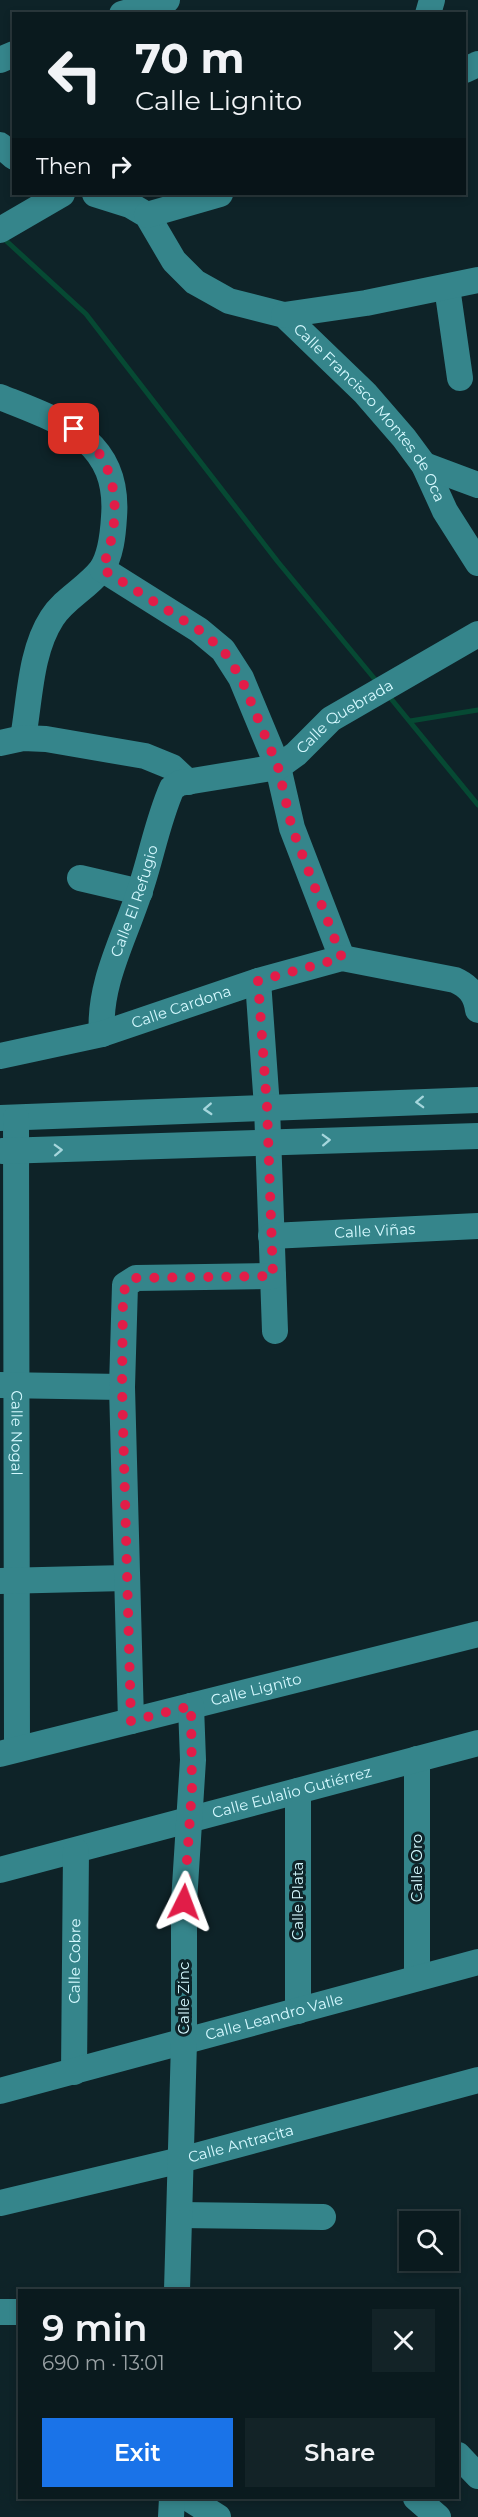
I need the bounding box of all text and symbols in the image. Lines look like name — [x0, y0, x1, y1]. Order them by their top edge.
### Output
text: 70 m — [135, 32, 245, 84]
icon: left — [36, 36, 114, 114]
text: Calle Lignito — [135, 84, 302, 117]
icon: right — [104, 150, 137, 183]
text: Then — [36, 153, 92, 180]
street label: Calle Francisco Montes de Oca — [290, 319, 450, 505]
pin — [48, 403, 99, 454]
icon: arrive — [57, 412, 90, 445]
street label: Calle Quebrada — [292, 675, 396, 757]
street label: Calle El Refugio — [106, 843, 162, 960]
street label: Calle Cardona — [129, 981, 233, 1032]
one-way arrow — [415, 1096, 424, 1108]
one-way arrow — [204, 1103, 213, 1116]
one-way arrow — [321, 1134, 330, 1146]
one-way arrow — [54, 1143, 63, 1156]
street label: Calle Viñas — [334, 1219, 416, 1242]
street label: Calle Nogal — [7, 1390, 27, 1476]
street label: Calle Lignito — [209, 1669, 303, 1710]
street label: Calle Eulalio Gutiérrez — [210, 1762, 374, 1822]
street label: Calle Oro — [407, 1834, 426, 1902]
street label: Calle Plata — [288, 1862, 307, 1940]
position arrow — [152, 1870, 216, 1934]
street label: Calle Cobre — [65, 1918, 84, 2004]
street label: Calle Zinc — [174, 1962, 193, 2034]
street label: Calle Leandro Valle — [203, 1989, 345, 2044]
street label: Calle Antracita — [186, 2120, 296, 2167]
map controls — [399, 2211, 459, 2271]
button: search — [399, 2211, 459, 2271]
text: 9 min — [42, 2306, 147, 2350]
button: close — [372, 2309, 435, 2372]
text: 690 m · 13:01 — [42, 2351, 165, 2375]
button: Exit — [42, 2418, 233, 2487]
button: Share — [245, 2418, 435, 2487]

